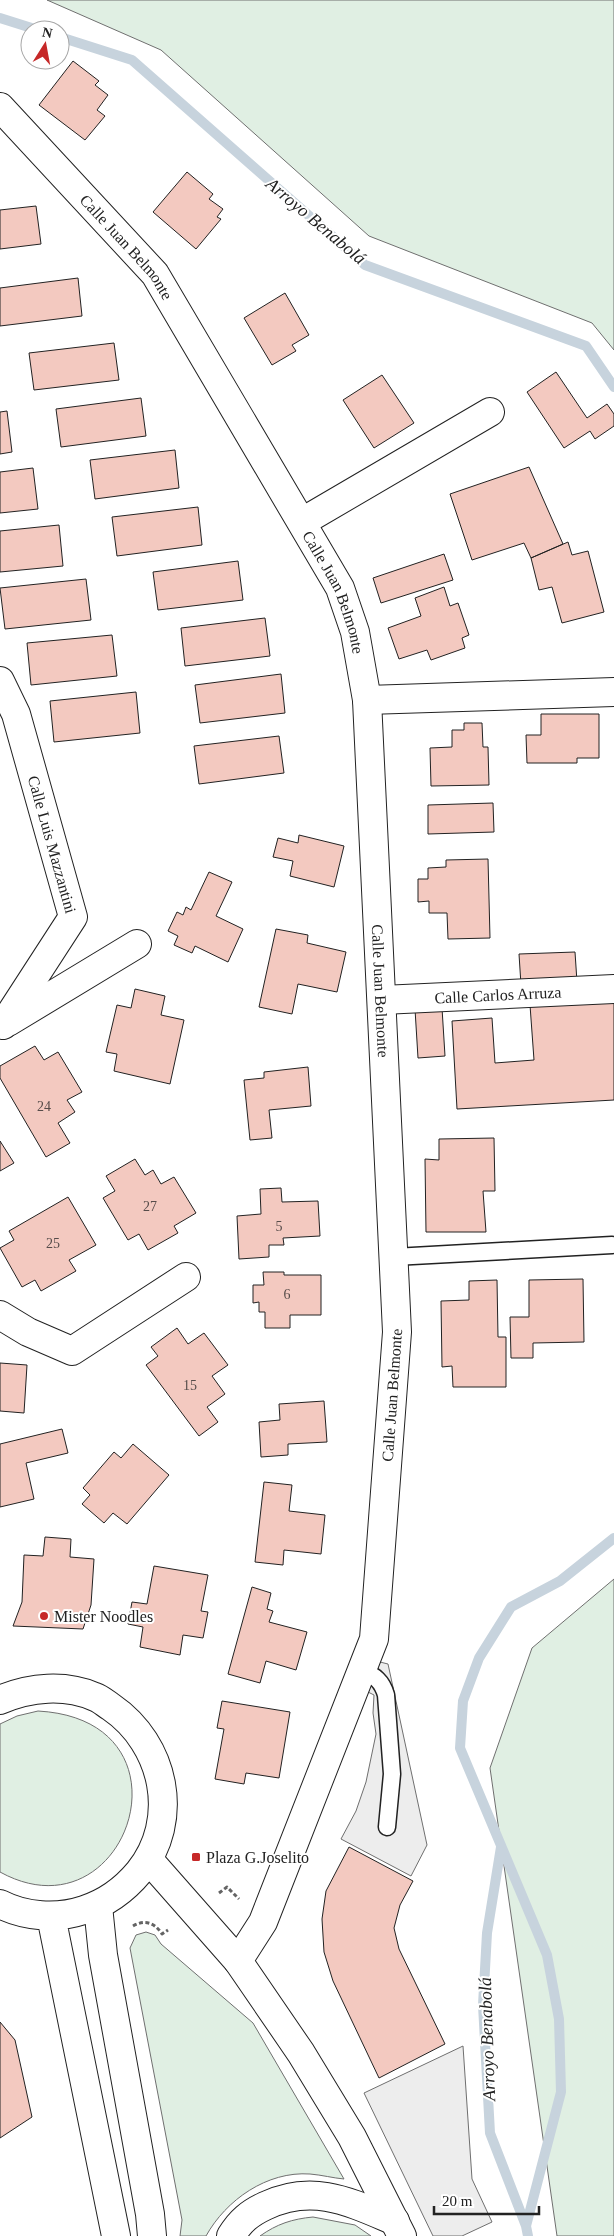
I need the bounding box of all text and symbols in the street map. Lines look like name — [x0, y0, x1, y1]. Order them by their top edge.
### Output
north arrow — [20, 20, 70, 70]
text: N — [41, 24, 54, 41]
water label: Arroyo Benabolá — [261, 173, 370, 268]
street label: Calle Juan Belmonte — [77, 191, 176, 302]
street label: Calle Juan Belmonte — [300, 528, 367, 655]
street label: Calle Luis Mazzantini — [25, 773, 80, 916]
street label: Calle Juan Belmonte — [369, 924, 392, 1058]
street label: Calle Carlos Arruza — [434, 983, 562, 1006]
house number: 24 — [37, 1099, 51, 1114]
house number: 27 — [143, 1199, 157, 1214]
house number: 5 — [276, 1219, 283, 1234]
house number: 25 — [46, 1236, 60, 1251]
house number: 6 — [284, 1287, 291, 1302]
street label: Calle Juan Belmonte — [379, 1328, 405, 1462]
house number: 15 — [183, 1378, 197, 1393]
place label: Mister Noodles — [54, 1608, 153, 1625]
marker: Mister Noodles — [38, 1610, 50, 1622]
place label: Plaza G.Joselito — [206, 1849, 309, 1866]
marker: Plaza G.Joselito — [190, 1851, 202, 1863]
water label: Arroyo Benabolá — [475, 1977, 499, 2102]
scale bar — [434, 2184, 539, 2216]
text: 20 m — [442, 2193, 473, 2209]

